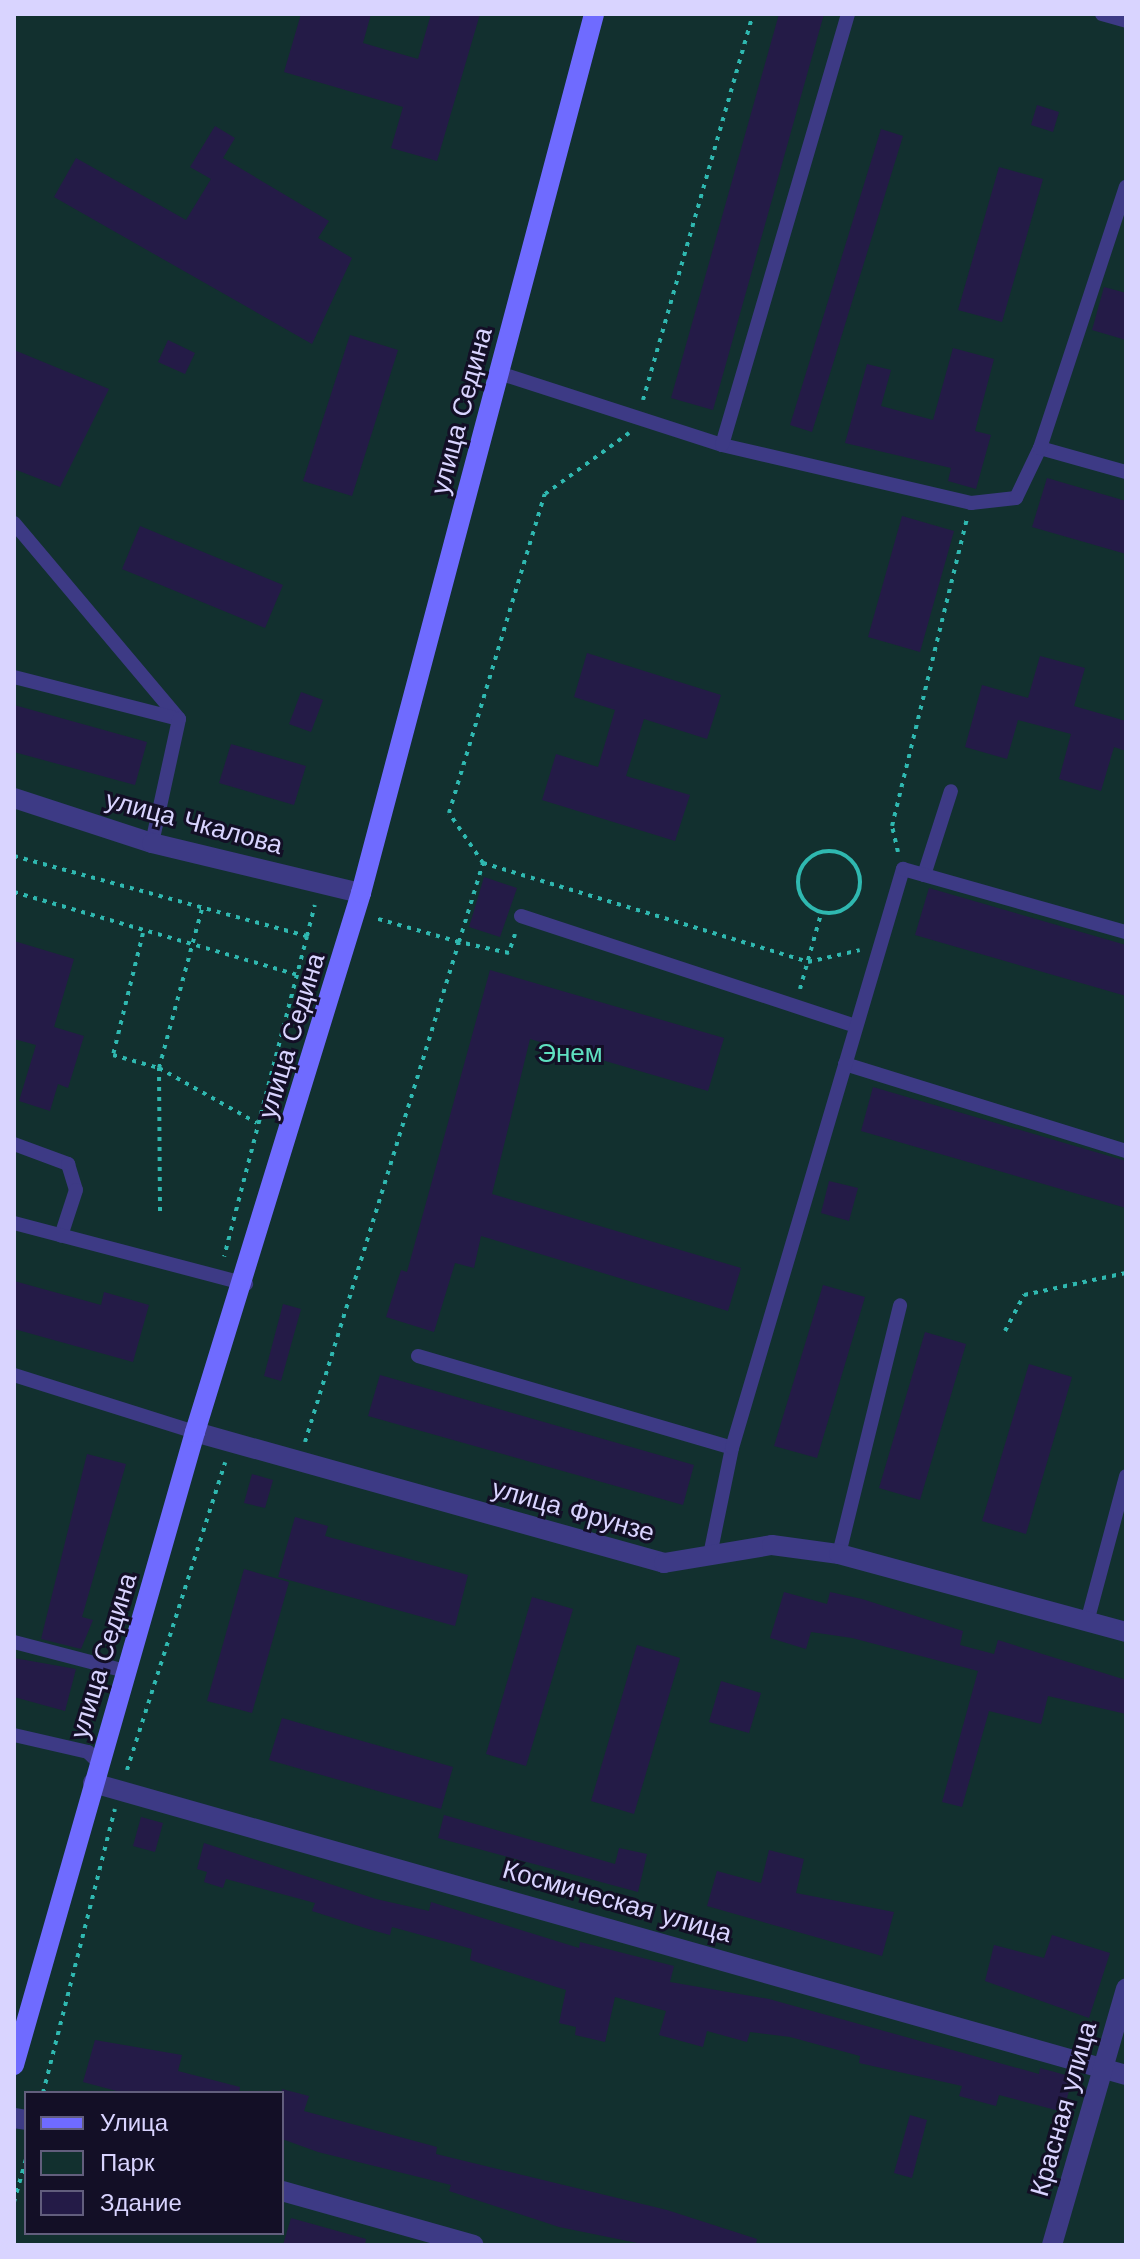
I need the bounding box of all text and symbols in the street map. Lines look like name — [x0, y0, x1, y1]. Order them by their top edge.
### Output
street label: улица Седина — [425, 324, 499, 498]
street label: улица Чкалова — [102, 784, 286, 862]
street label: улица Седина — [252, 949, 332, 1123]
park label: Энем — [537, 1038, 603, 1070]
street label: улица Фрунзе — [488, 1473, 658, 1549]
street label: улица Седина — [64, 1569, 144, 1743]
street label: Космическая улица — [499, 1854, 735, 1950]
street label: Красная улица — [1024, 2018, 1104, 2200]
legend — [24, 2091, 284, 2235]
text: Улица — [100, 2109, 168, 2137]
text: Парк — [100, 2149, 154, 2177]
text: Здание — [100, 2189, 182, 2217]

